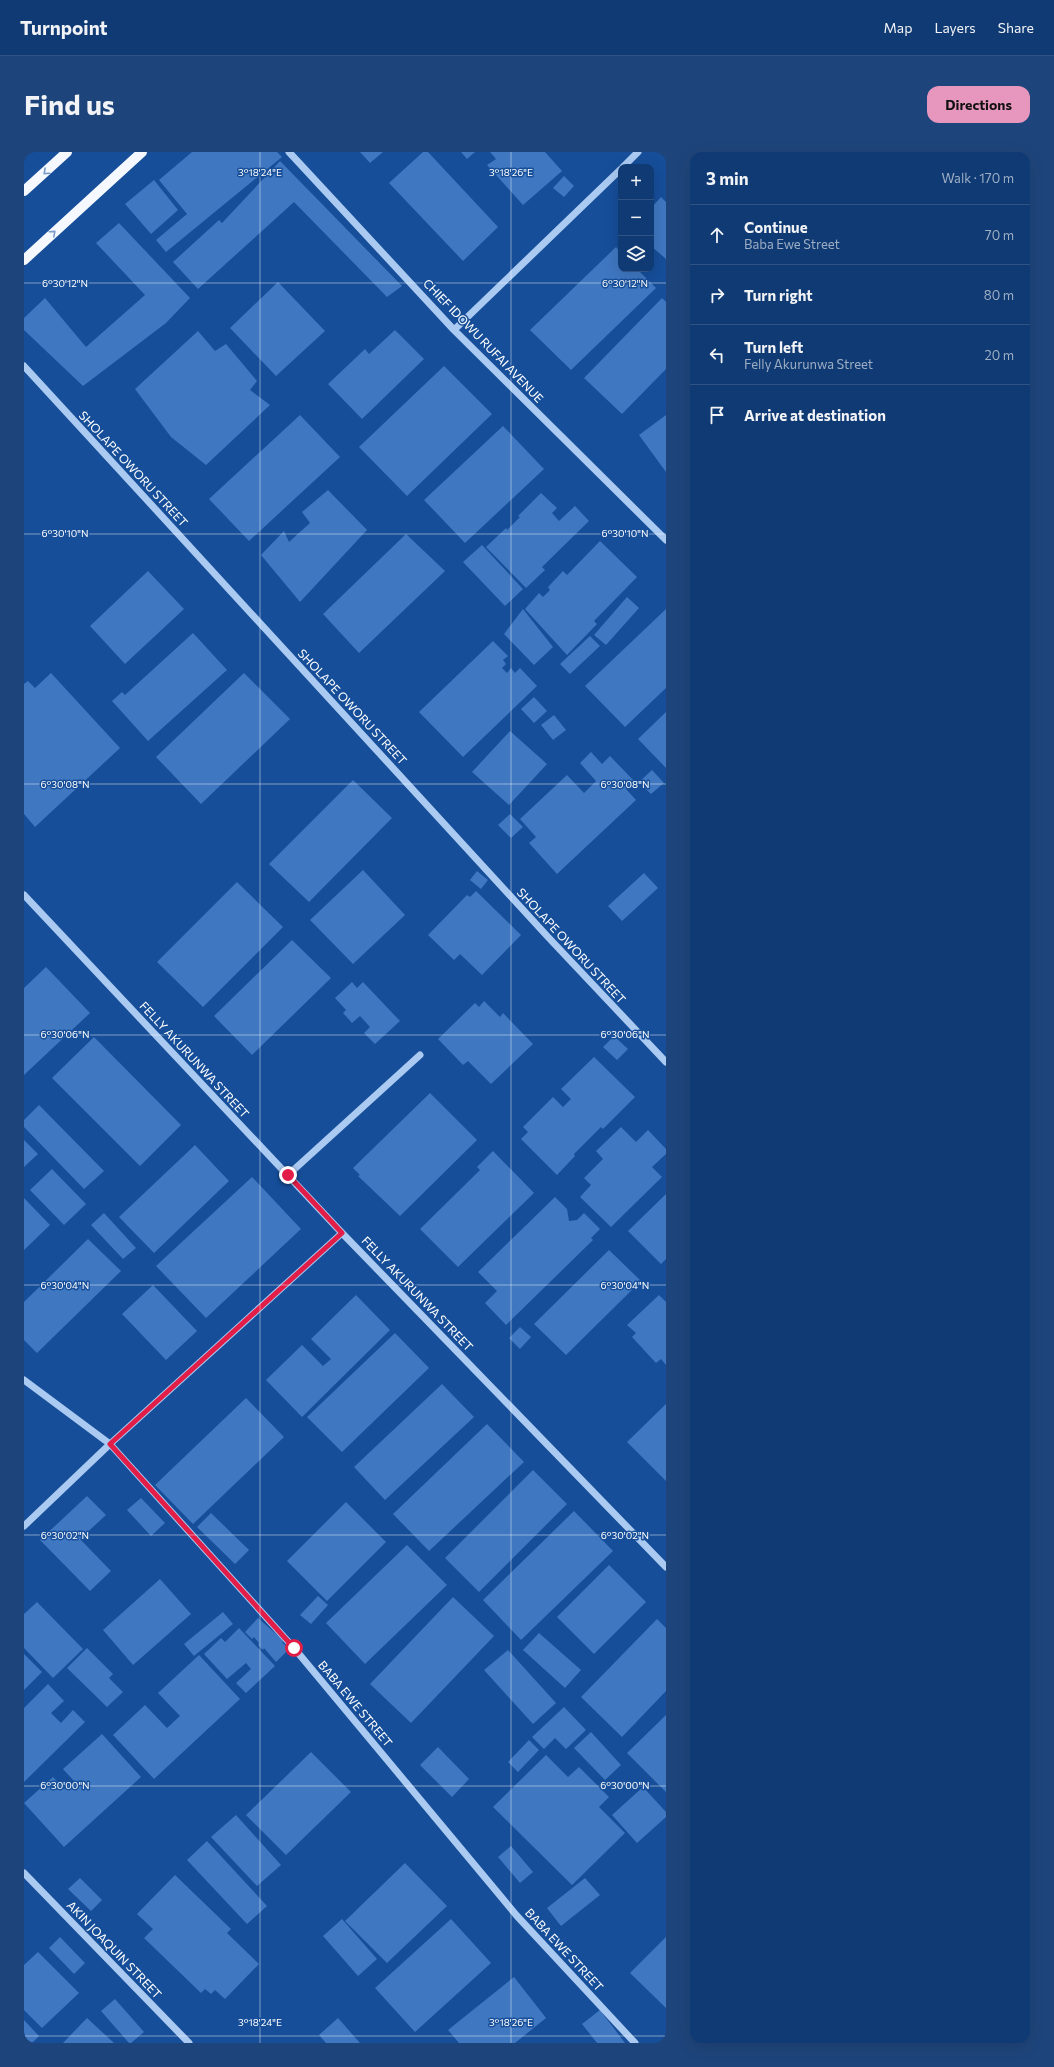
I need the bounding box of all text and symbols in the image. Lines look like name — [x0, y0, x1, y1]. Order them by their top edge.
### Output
text: Turnpoint — [20, 16, 108, 39]
text: Map — [884, 19, 912, 36]
text: Layers — [934, 19, 976, 36]
text: Share — [998, 19, 1034, 36]
button: Directions — [927, 86, 1030, 123]
text: Find us — [24, 87, 115, 121]
map controls — [618, 164, 654, 272]
button: + — [618, 164, 654, 200]
text: 3°18'24"E — [238, 166, 282, 178]
text: 3°18'26"E — [489, 166, 533, 178]
one-way arrow — [43, 167, 50, 174]
text: 3 min — [706, 168, 749, 189]
text: Walk · 170 m — [942, 170, 1014, 186]
button: − — [618, 200, 654, 236]
text: Continue — [744, 218, 808, 236]
icon: ahead — [706, 224, 728, 246]
text: 70 m — [985, 227, 1014, 243]
one-way arrow — [48, 231, 56, 238]
button: layers — [618, 236, 654, 272]
text: Baba Ewe Street — [744, 236, 840, 252]
street label: CHIEF IDOWU RUFAI AVENUE — [421, 276, 547, 405]
text: 6°30'12"N — [42, 277, 88, 289]
text: 6°30'12"N — [602, 277, 648, 289]
icon: right — [706, 284, 728, 306]
text: Turn right — [744, 286, 813, 304]
text: 80 m — [984, 287, 1014, 303]
text: Turn left — [744, 338, 803, 356]
icon: left — [706, 344, 728, 366]
text: 20 m — [985, 347, 1014, 363]
text: Felly Akurunwa Street — [744, 356, 873, 372]
icon: arrive — [706, 404, 728, 426]
text: Arrive at destination — [744, 406, 886, 424]
street label: SHOLAPE OWORU STREET — [77, 408, 191, 529]
text: 6°30'10"N — [41, 527, 89, 539]
text: 6°30'10"N — [601, 527, 649, 539]
street label: SHOLAPE OWORU STREET — [296, 646, 410, 767]
text: 6°30'08"N — [41, 778, 89, 790]
text: 6°30'08"N — [601, 778, 649, 790]
street label: SHOLAPE OWORU STREET — [515, 885, 629, 1006]
street label: FELLY AKURUNWA STREET — [137, 998, 252, 1121]
text: 6°30'06"N — [41, 1028, 89, 1040]
text: 6°30'06"N — [601, 1028, 649, 1040]
route end — [279, 1166, 297, 1184]
street label: FELLY AKURUNWA STREET — [359, 1233, 476, 1354]
text: 6°30'04"N — [41, 1279, 89, 1291]
text: 6°30'04"N — [601, 1279, 649, 1291]
text: 6°30'02"N — [41, 1529, 89, 1541]
text: 6°30'02"N — [601, 1529, 649, 1541]
route start — [285, 1639, 303, 1657]
street label: BABA EWE STREET — [316, 1658, 396, 1749]
text: 6°30'00"N — [40, 1779, 90, 1791]
text: 6°30'00"N — [600, 1779, 650, 1791]
street label: AKIN JOAQUIN STREET — [64, 1898, 165, 2002]
street label: BABA EWE STREET — [523, 1905, 607, 1994]
text: 3°18'24"E — [238, 2016, 282, 2028]
text: 3°18'26"E — [489, 2016, 533, 2028]

